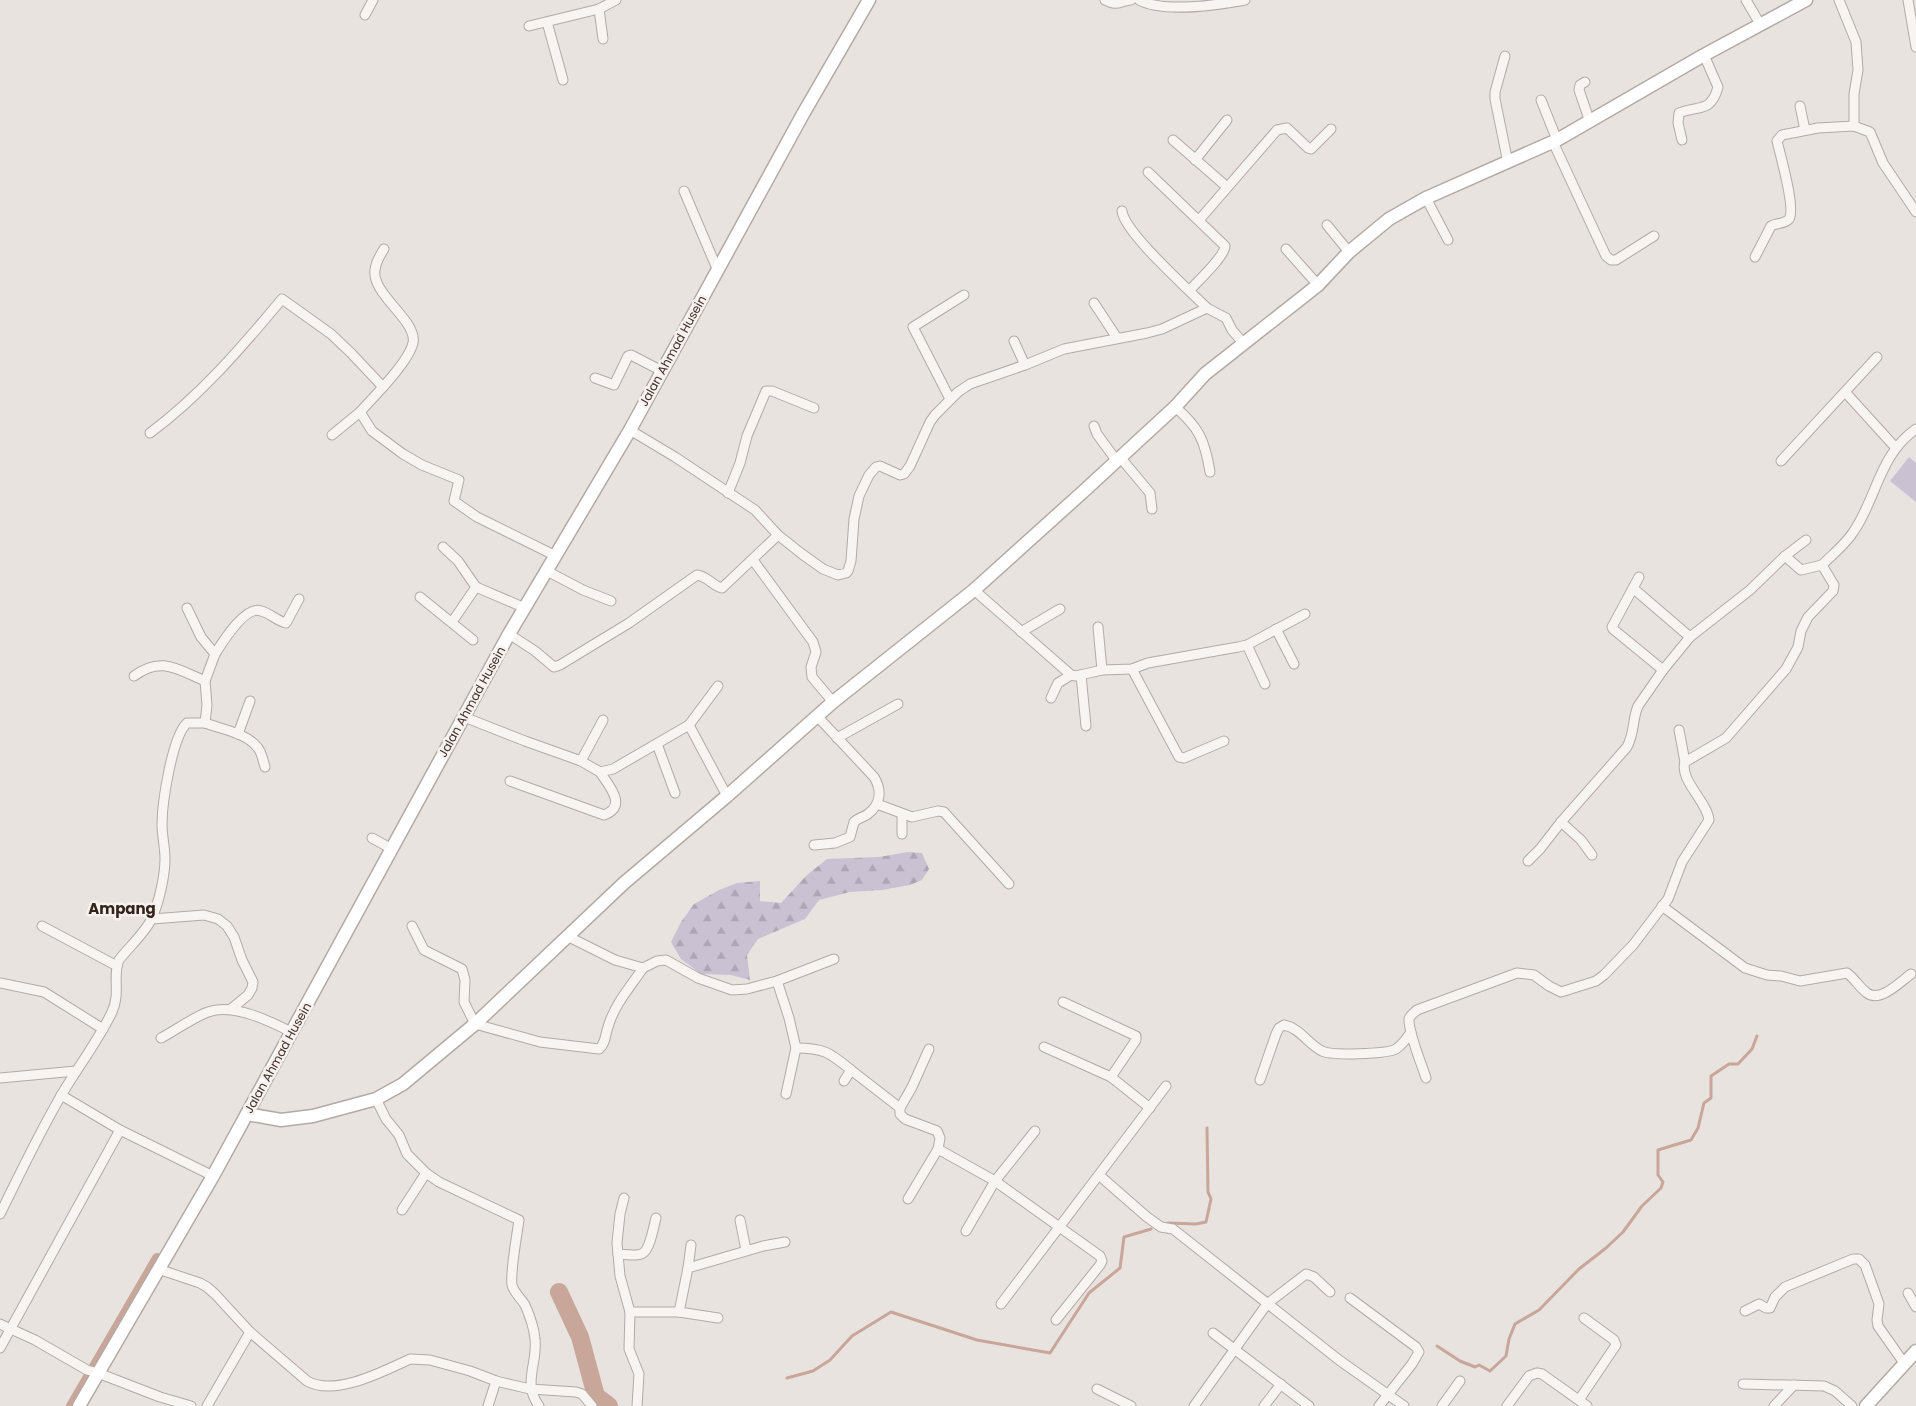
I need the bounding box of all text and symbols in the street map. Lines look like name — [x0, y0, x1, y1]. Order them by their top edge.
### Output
street label: Jalan Ahmad Husein — [635, 292, 710, 409]
street label: Jalan Ahmad Husein — [434, 643, 509, 760]
district label: Ampang — [88, 898, 156, 919]
street label: Jalan Ahmad Husein — [240, 999, 315, 1116]

